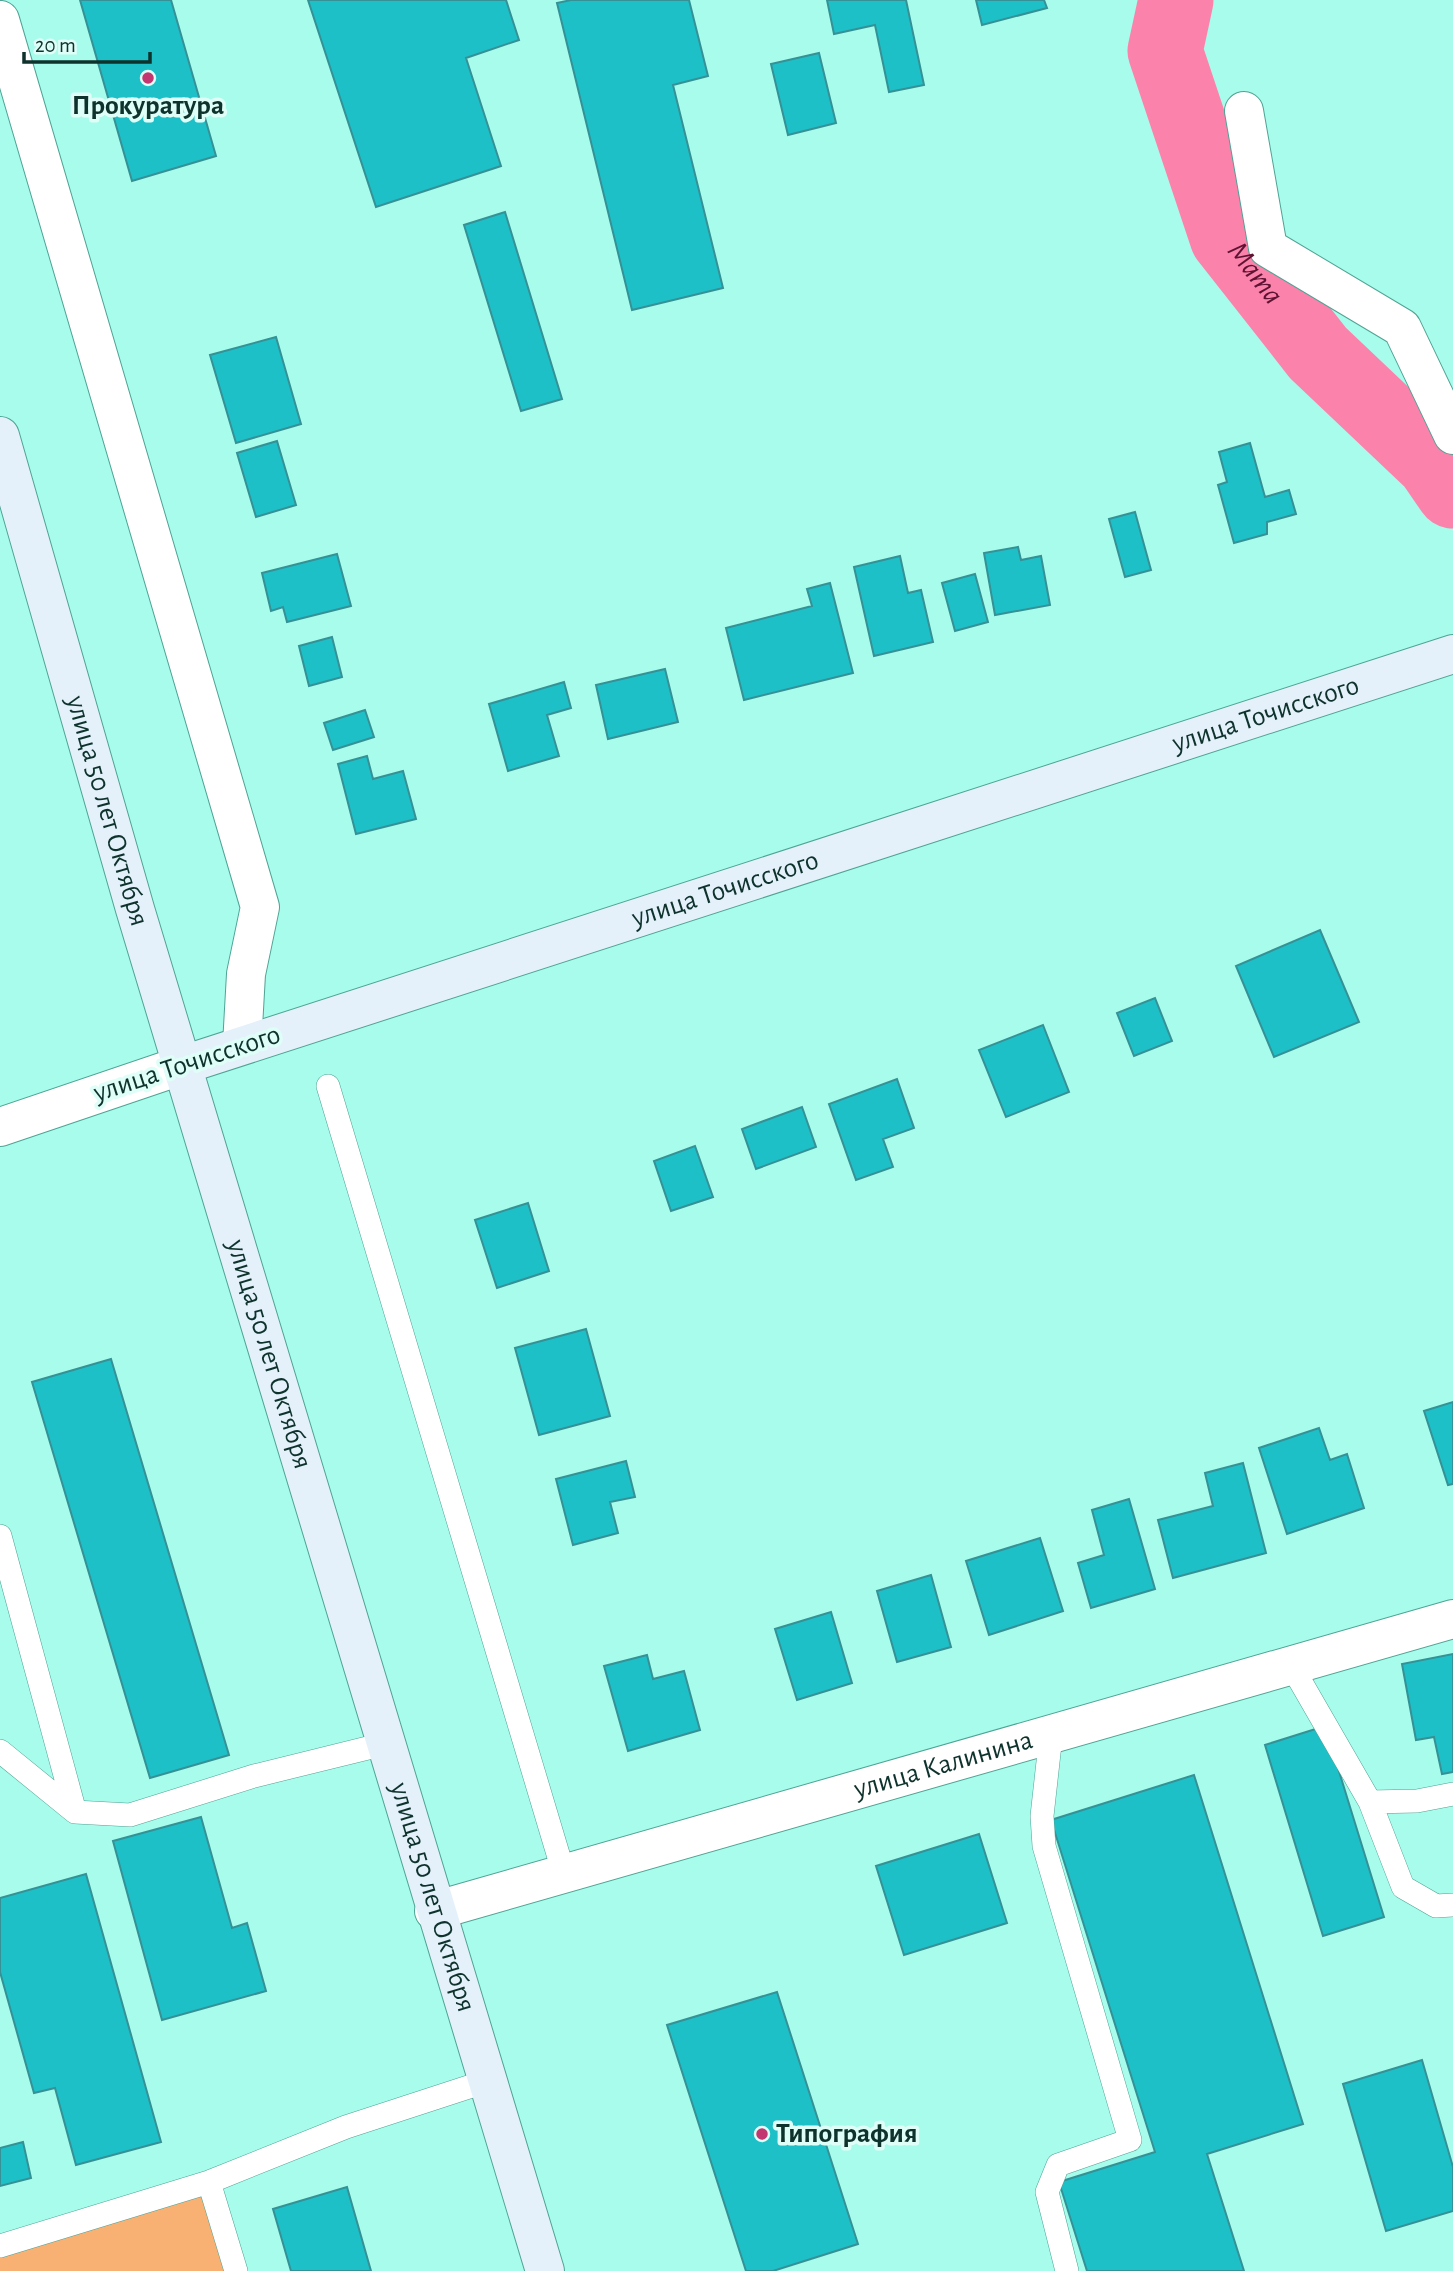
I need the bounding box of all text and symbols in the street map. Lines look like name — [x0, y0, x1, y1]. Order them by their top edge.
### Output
scale bar — [24, 21, 150, 65]
text: 20 m — [35, 35, 76, 56]
marker: Прокуратура — [140, 70, 156, 86]
place label: Прокуратура — [72, 92, 224, 120]
water label: Мата — [1222, 236, 1289, 310]
street label: улица Точисского — [1168, 671, 1363, 758]
street label: улица 50 лет Октября — [61, 692, 153, 929]
street label: улица Точисского — [628, 846, 822, 933]
street label: улица Точисского — [89, 1021, 284, 1108]
street label: улица 50 лет Октября — [221, 1235, 317, 1472]
street label: улица Калинина — [850, 1726, 1036, 1804]
street label: улица 50 лет Октября — [385, 1778, 480, 2015]
place label: Типография — [776, 2120, 918, 2148]
marker: Типография — [754, 2126, 770, 2142]

